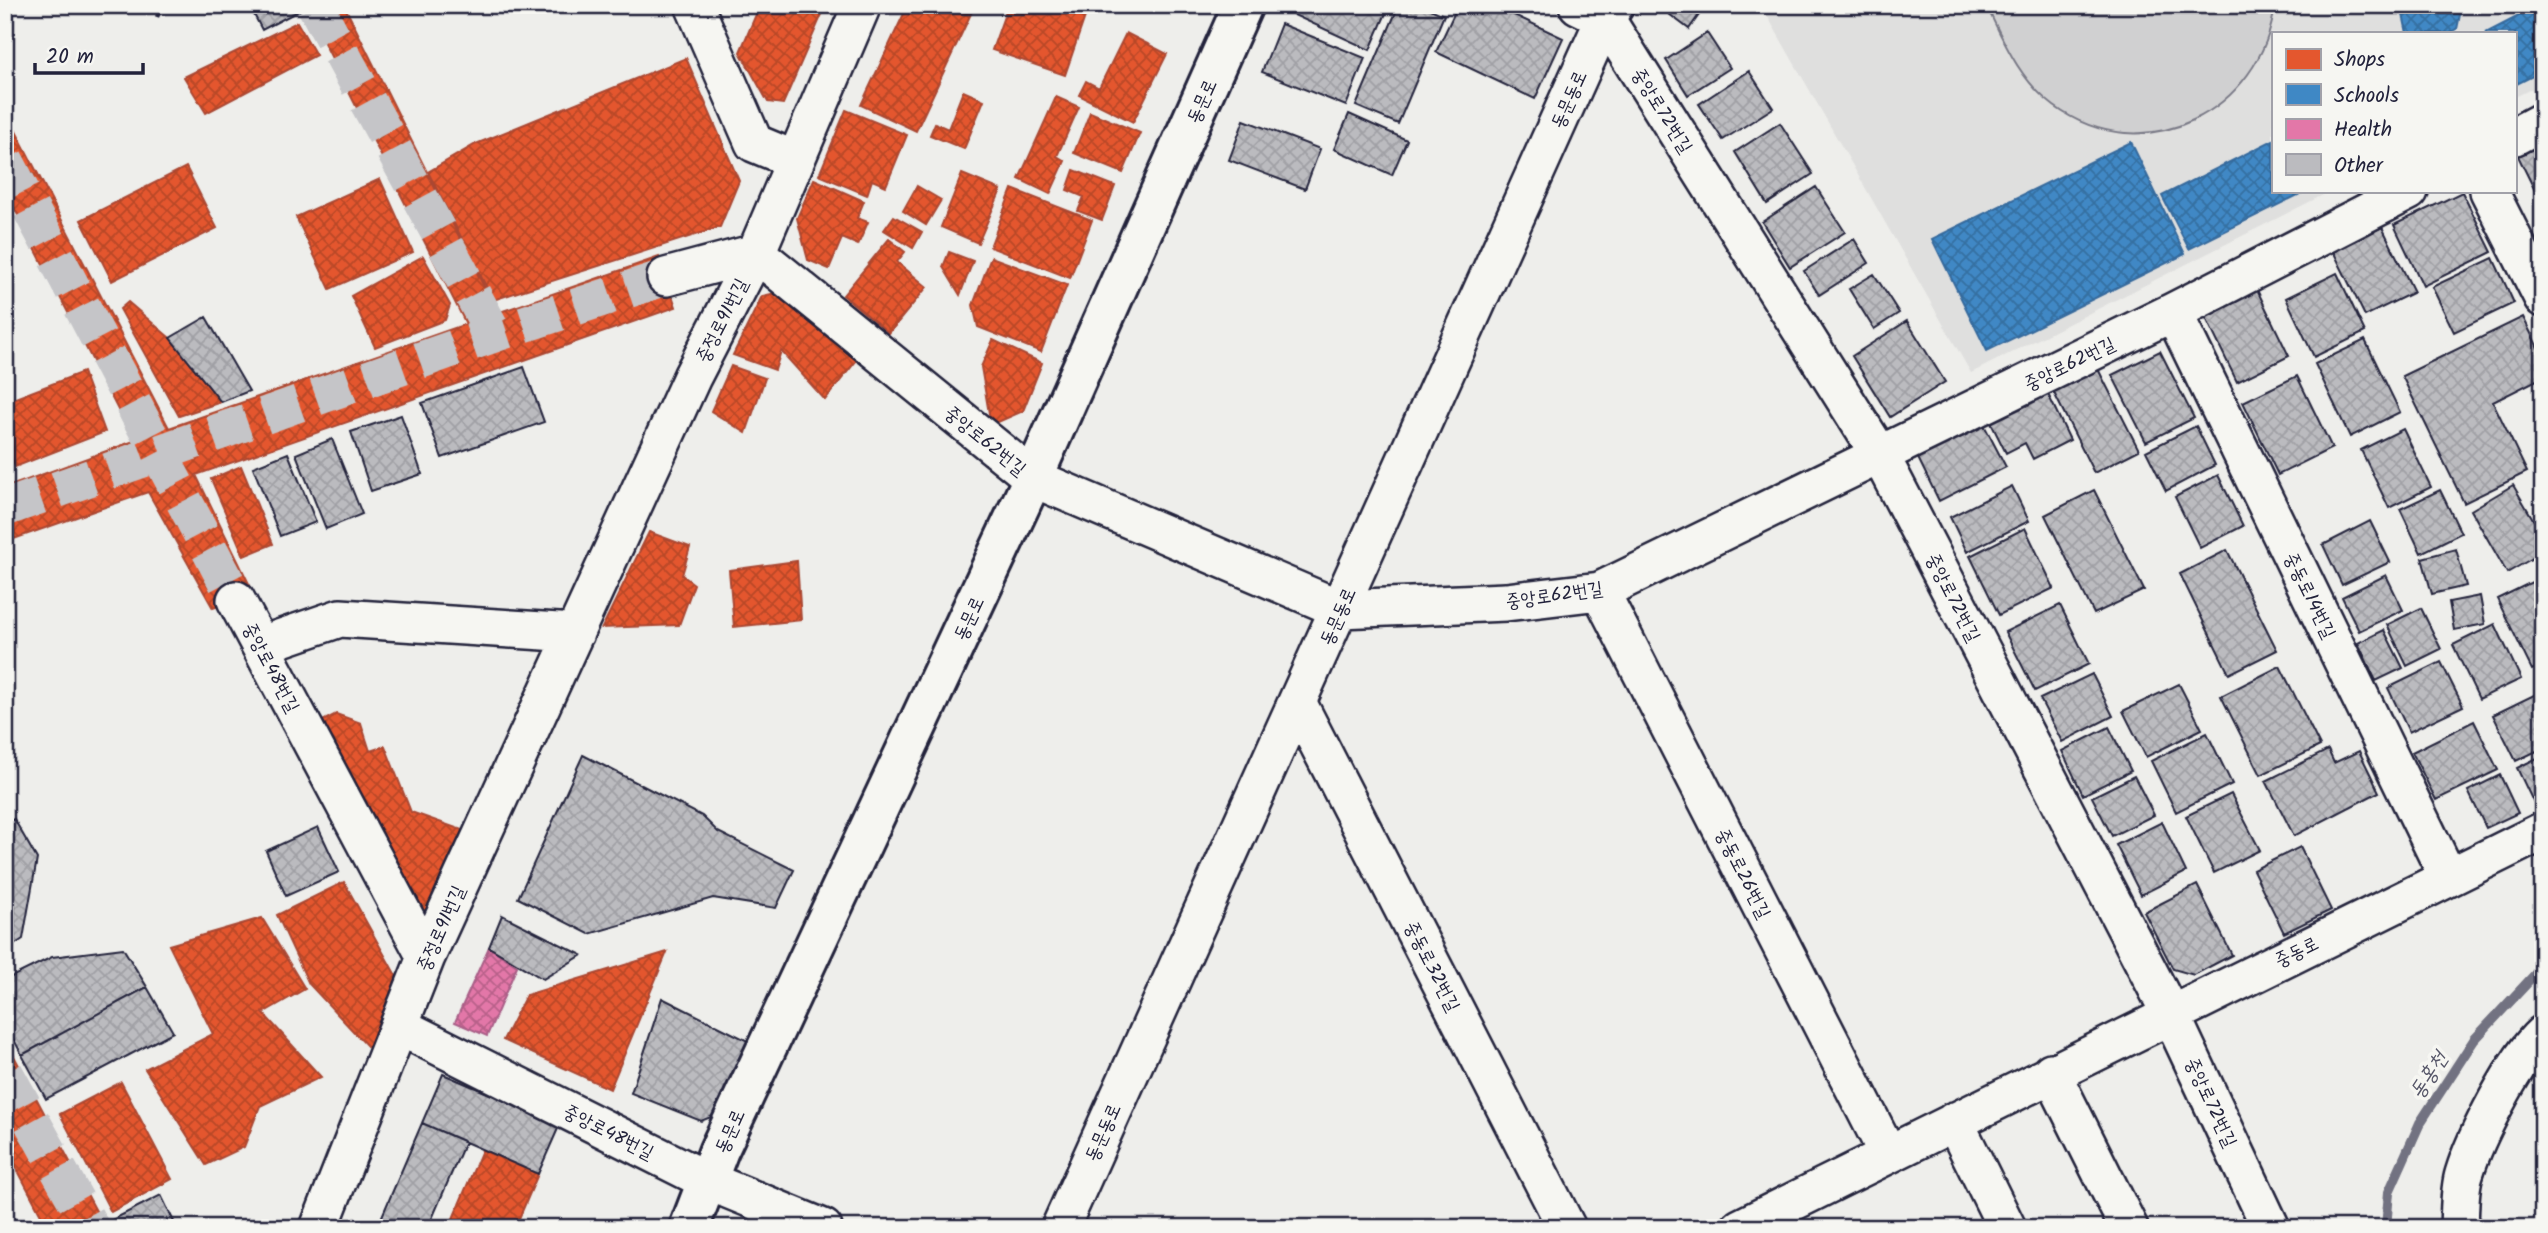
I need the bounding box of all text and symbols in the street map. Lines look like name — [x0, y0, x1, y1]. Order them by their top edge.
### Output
scale bar — [35, 32, 144, 76]
legend — [2272, 32, 2516, 192]
text: 20 m — [46, 41, 94, 74]
text: Shops — [2334, 44, 2385, 77]
street label: 중앙로72번길 — [1623, 62, 1700, 160]
street label: 동문동로 — [1544, 66, 1596, 134]
street label: 동문로 — [1180, 75, 1226, 129]
text: Schools — [2334, 80, 2399, 113]
text: Health — [2334, 114, 2392, 147]
text: Other — [2334, 150, 2384, 183]
street label: 중정로91번길 — [689, 273, 757, 369]
street label: 중앙로62번길 — [2019, 330, 2121, 400]
street label: 중앙로62번길 — [937, 399, 1032, 484]
street label: 중앙로72번길 — [1917, 548, 1987, 648]
street label: 중동로14번길 — [2275, 548, 2343, 644]
street label: 중앙로62번길 — [1504, 574, 1605, 618]
street label: 동문동로 — [1313, 583, 1365, 651]
street label: 동문로 — [947, 592, 993, 646]
street label: 중앙로48번길 — [234, 617, 307, 718]
street label: 중동로26번길 — [1707, 823, 1778, 924]
street label: 중정로91번길 — [409, 881, 474, 977]
street label: 중동로32번길 — [1396, 916, 1467, 1018]
street label: 중동로 — [2270, 929, 2324, 976]
water label: 동홍천 — [2402, 1044, 2458, 1106]
street label: 중앙로72번길 — [2176, 1053, 2244, 1153]
street label: 중앙로48번길 — [557, 1097, 659, 1168]
street label: 동문동로 — [1078, 1099, 1130, 1167]
street label: 동문로 — [708, 1105, 754, 1159]

